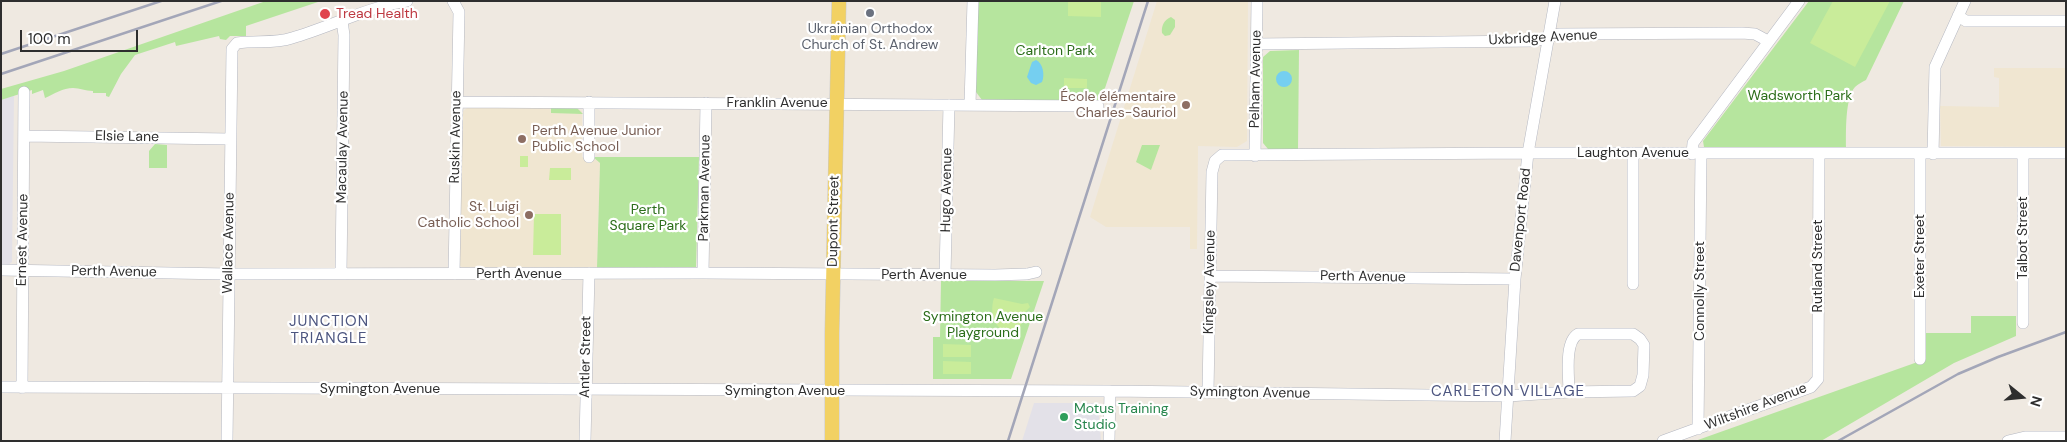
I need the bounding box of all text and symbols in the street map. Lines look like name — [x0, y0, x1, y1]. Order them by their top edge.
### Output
place label: Tread Health — [336, 6, 418, 22]
marker: Tread Health — [318, 7, 332, 21]
marker: Ukrainian Orthodox Church of St. Andrew — [864, 7, 876, 19]
scale bar — [22, 20, 140, 52]
place label: Ukrainian Orthodox Church of St. Andrew — [801, 21, 939, 54]
street label: Uxbridge Avenue — [1488, 27, 1598, 49]
text: 100 m — [28, 29, 71, 49]
street label: Pelham Avenue — [1247, 30, 1265, 128]
park label: Carlton Park — [1016, 43, 1094, 59]
park label: Wadsworth Park — [1748, 88, 1852, 104]
place label: École élémentaire Charles-Sauriol — [1060, 89, 1176, 121]
street label: Ruskin Avenue — [447, 90, 465, 184]
street label: Macaulay Avenue — [334, 91, 352, 203]
street label: Franklin Avenue — [726, 95, 828, 111]
marker: École élémentaire Charles-Sauriol — [1180, 99, 1192, 111]
place label: Perth Avenue Junior Public School — [532, 123, 661, 156]
street label: Elsie Lane — [95, 128, 159, 146]
marker: Perth Avenue Junior Public School — [516, 133, 528, 145]
street label: Parkman Avenue — [696, 134, 714, 242]
street label: Laughton Avenue — [1577, 145, 1689, 161]
street label: Hugo Avenue — [938, 148, 956, 232]
street label: Davenport Road — [1507, 167, 1535, 273]
street label: Dupont Street — [825, 175, 843, 267]
street label: Wallace Avenue — [220, 192, 238, 294]
street label: Ernest Avenue — [14, 194, 32, 286]
street label: Talbot Street — [2015, 196, 2031, 280]
place label: St. Luigi Catholic School — [418, 199, 519, 232]
park label: Perth Square Park — [610, 202, 686, 234]
marker: St. Luigi Catholic School — [523, 209, 535, 221]
street label: Exeter Street — [1912, 214, 1928, 298]
street label: Rutland Street — [1810, 220, 1826, 312]
street label: Kingsley Avenue — [1201, 230, 1219, 334]
street label: Connolly Street — [1692, 241, 1708, 341]
street label: Perth Avenue — [71, 263, 157, 281]
street label: Perth Avenue — [476, 266, 562, 282]
street label: Perth Avenue — [881, 267, 967, 283]
street label: Perth Avenue — [1320, 268, 1406, 286]
park label: Symington Avenue Playground — [923, 309, 1043, 342]
district label: JUNCTION TRIANGLE — [288, 313, 370, 348]
street label: Antler Street — [577, 316, 595, 398]
north arrow — [1997, 372, 2047, 422]
street label: Wiltshire Avenue — [1703, 380, 1809, 434]
street label: Symington Avenue — [320, 381, 440, 397]
street label: Symington Avenue — [725, 383, 845, 399]
district label: CARLETON VILLAGE — [1429, 383, 1587, 401]
street label: Symington Avenue — [1190, 384, 1310, 402]
text: N — [2026, 394, 2046, 409]
place label: Motus Training Studio — [1074, 401, 1169, 434]
marker: Motus Training Studio — [1058, 411, 1070, 423]

